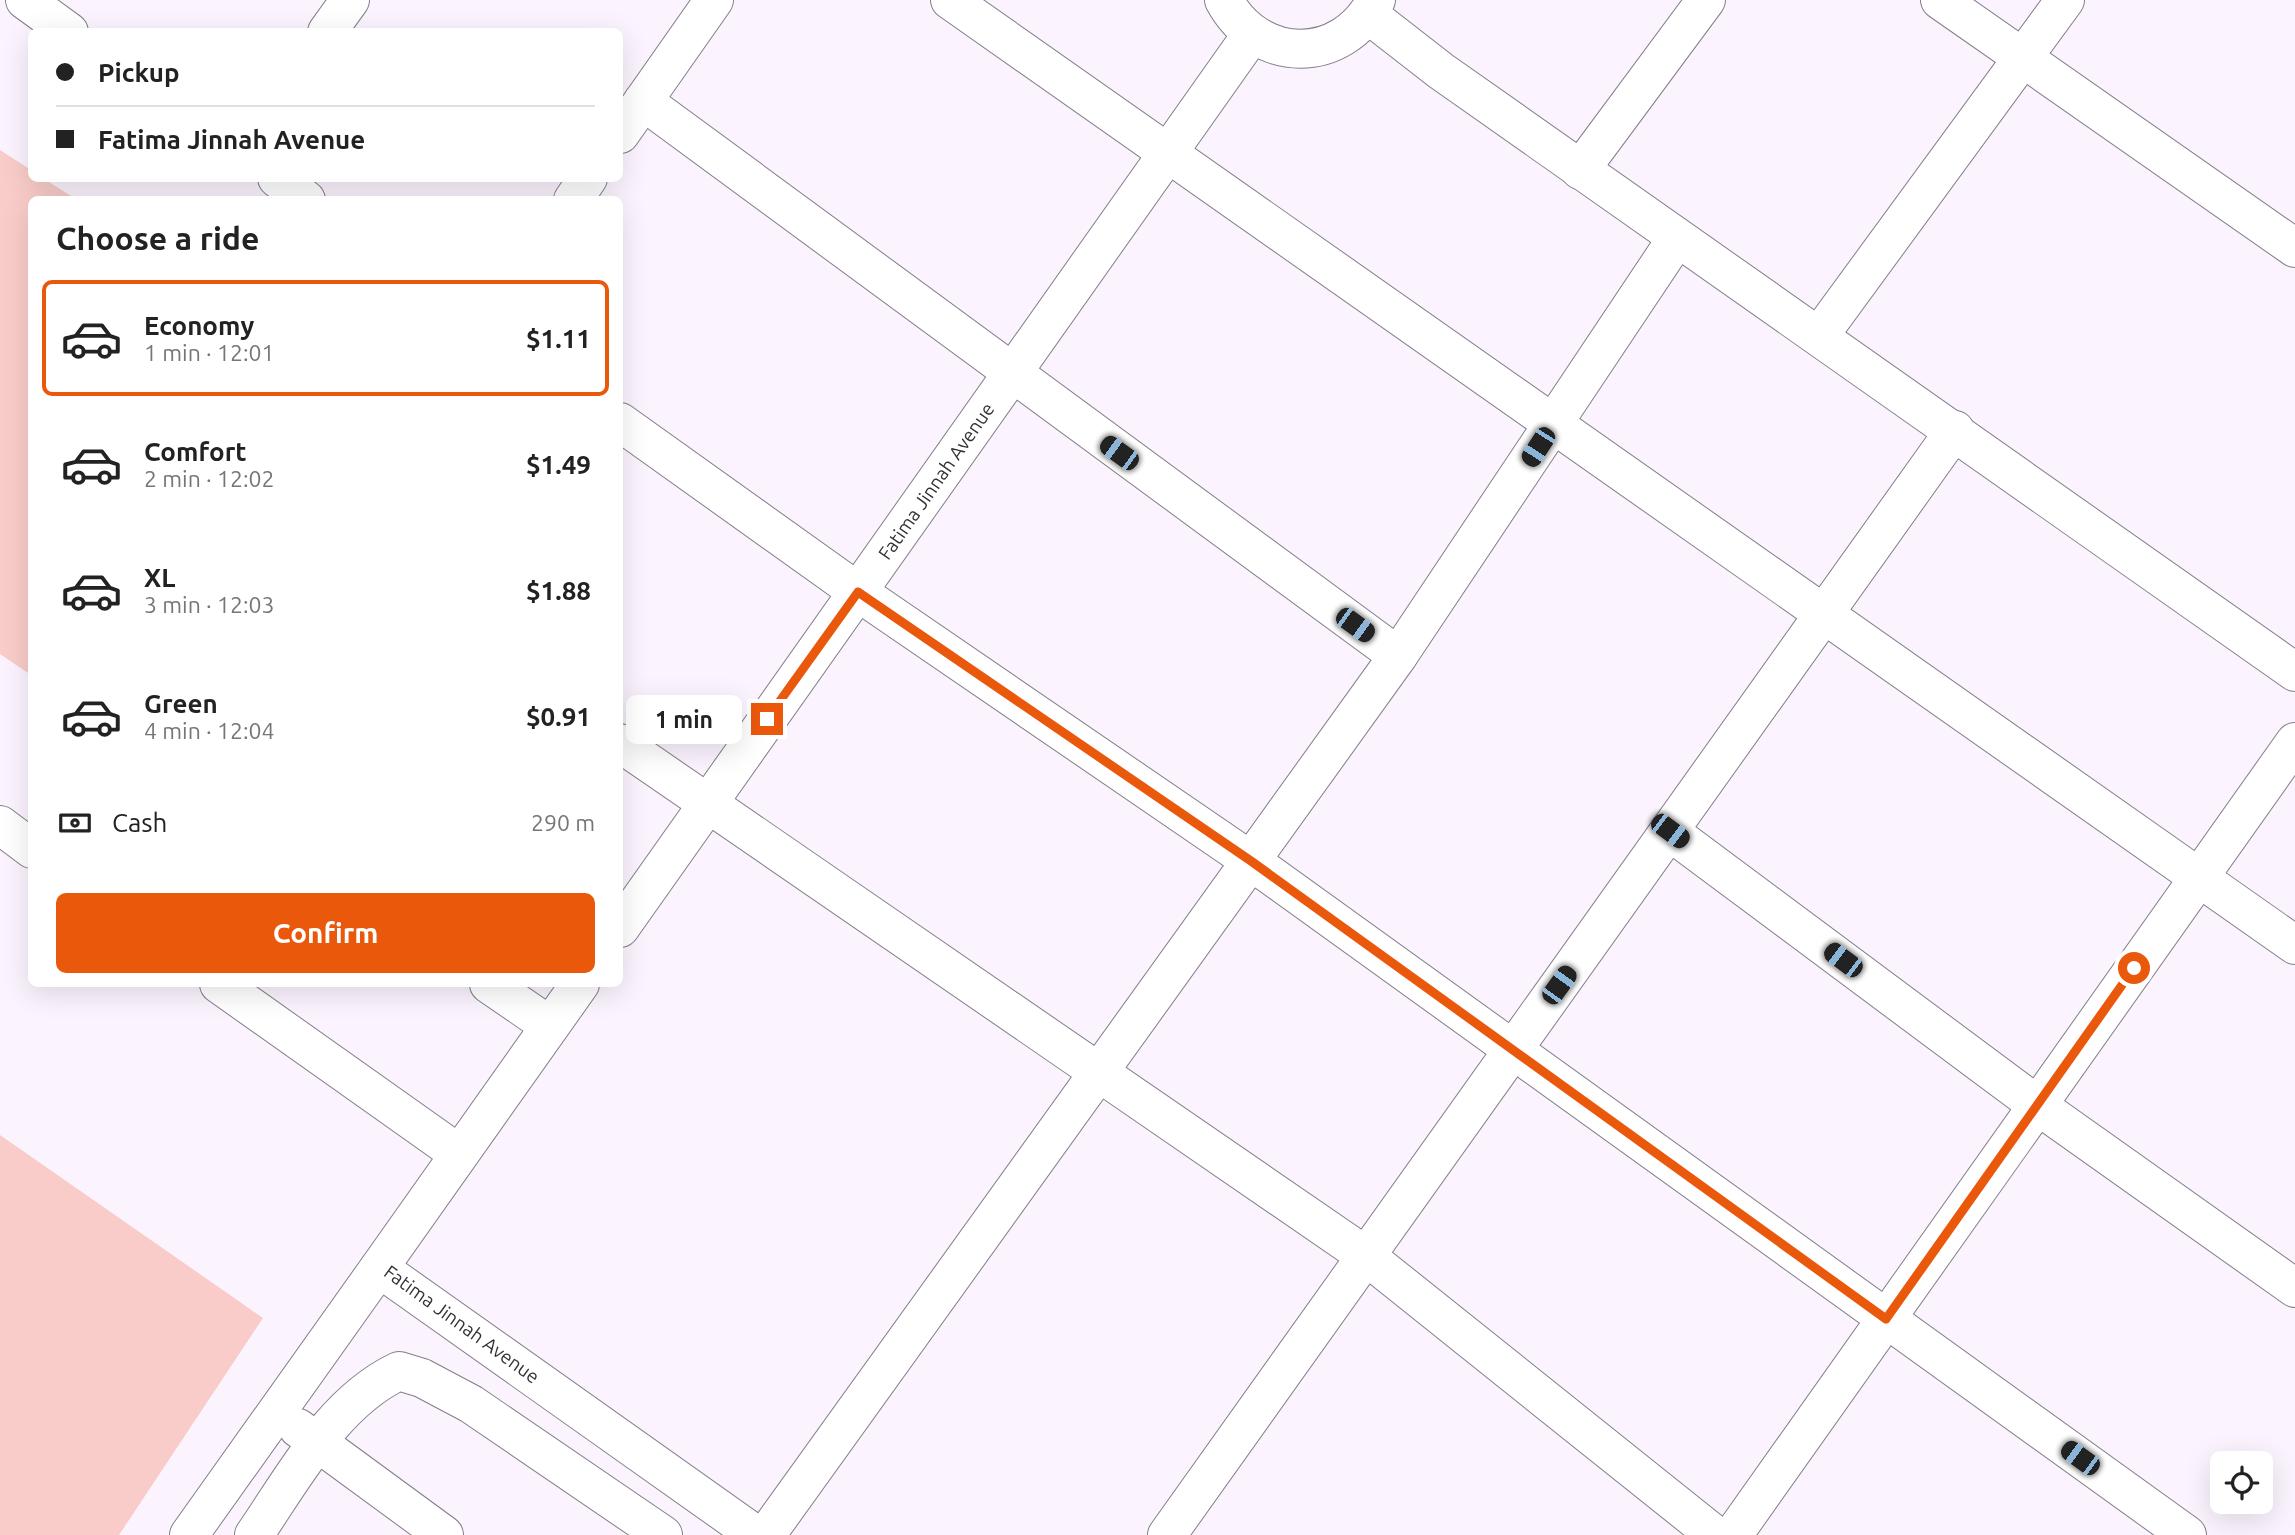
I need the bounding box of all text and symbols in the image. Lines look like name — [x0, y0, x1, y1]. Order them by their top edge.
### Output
text: Pickup — [98, 58, 180, 87]
text: Fatima Jinnah Avenue — [98, 125, 365, 154]
text: Choose a ride — [56, 220, 259, 256]
icon: car — [60, 307, 123, 370]
text: Economy — [144, 311, 254, 340]
text: $1.11 — [526, 324, 591, 353]
text: 1 min · 12:01 — [144, 340, 275, 365]
street label: Fatima Jinnah Avenue — [874, 398, 998, 564]
car — [1518, 424, 1559, 470]
car — [1096, 432, 1143, 474]
icon: car — [60, 433, 123, 496]
text: Comfort — [144, 437, 247, 466]
text: $1.49 — [526, 450, 591, 479]
text: 2 min · 12:02 — [144, 466, 275, 491]
icon: car — [60, 559, 123, 622]
text: XL — [144, 563, 175, 592]
text: $1.88 — [526, 576, 591, 605]
text: 3 min · 12:03 — [144, 592, 275, 617]
car — [1332, 604, 1379, 646]
icon: car — [60, 685, 123, 748]
text: Green — [144, 689, 218, 718]
callout: 1 min — [627, 694, 742, 744]
text: $0.91 — [526, 702, 591, 731]
route end — [751, 703, 783, 735]
text: 1 min — [655, 707, 713, 732]
text: 4 min · 12:04 — [144, 718, 275, 743]
icon: cash — [56, 804, 94, 842]
text: Cash — [112, 808, 167, 837]
text: 290 m — [531, 810, 595, 835]
car — [1647, 810, 1694, 852]
button: Confirm — [56, 893, 595, 973]
car — [1820, 939, 1867, 981]
route start — [2118, 952, 2150, 984]
car — [1539, 962, 1580, 1008]
street label: Fatima Jinnah Avenue — [380, 1260, 544, 1388]
car — [2057, 1437, 2104, 1479]
map controls — [2210, 1451, 2273, 1514]
button: locate — [2210, 1451, 2273, 1514]

